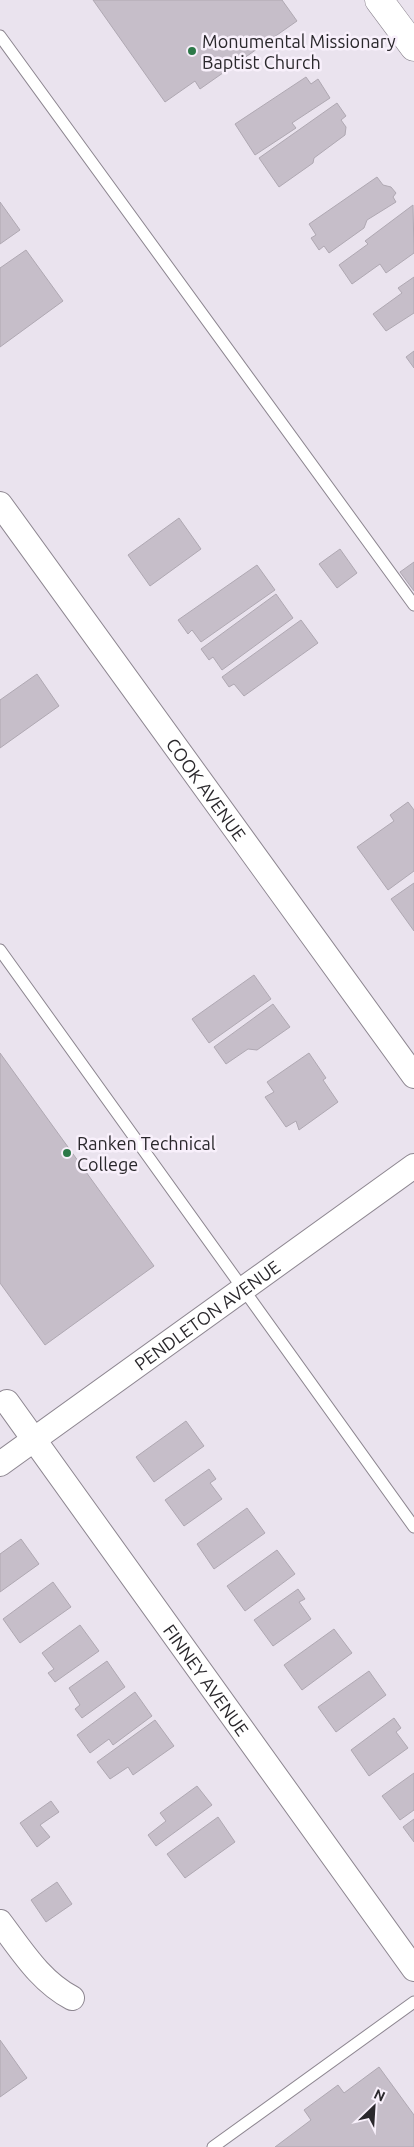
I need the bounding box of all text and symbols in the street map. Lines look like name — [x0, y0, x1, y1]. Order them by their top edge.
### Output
place label: Monumental Missionary Baptist Church — [202, 31, 396, 72]
marker: Monumental Missionary Baptist Church — [186, 45, 198, 57]
street label: COOK AVENUE — [163, 734, 250, 844]
place label: Ranken Technical College — [77, 1133, 216, 1174]
marker: Ranken Technical College — [61, 1147, 73, 1159]
street label: PENDLETON AVENUE — [131, 1256, 283, 1374]
street label: FINNEY AVENUE — [160, 1620, 253, 1739]
north arrow — [349, 2082, 399, 2132]
text: N — [371, 2086, 388, 2105]

